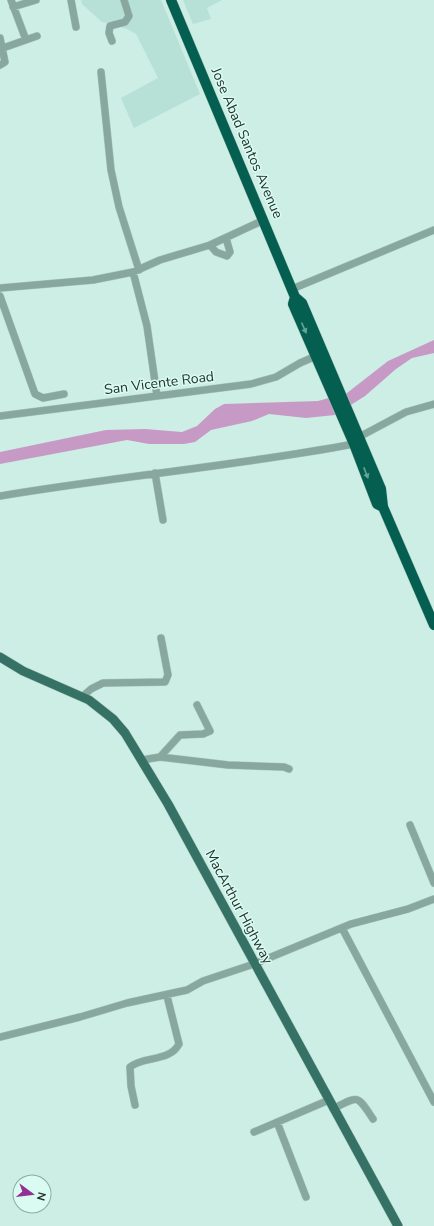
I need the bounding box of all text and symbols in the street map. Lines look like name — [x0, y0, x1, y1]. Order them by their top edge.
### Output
street label: Jose Abad Santos Avenue — [206, 64, 287, 221]
one-way arrow — [301, 323, 307, 334]
street label: San Vicente Road — [103, 367, 215, 399]
one-way arrow — [363, 468, 369, 480]
street label: MacArthur Highway — [201, 846, 278, 968]
north arrow — [12, 1174, 52, 1214]
text: N — [33, 1191, 49, 1202]

